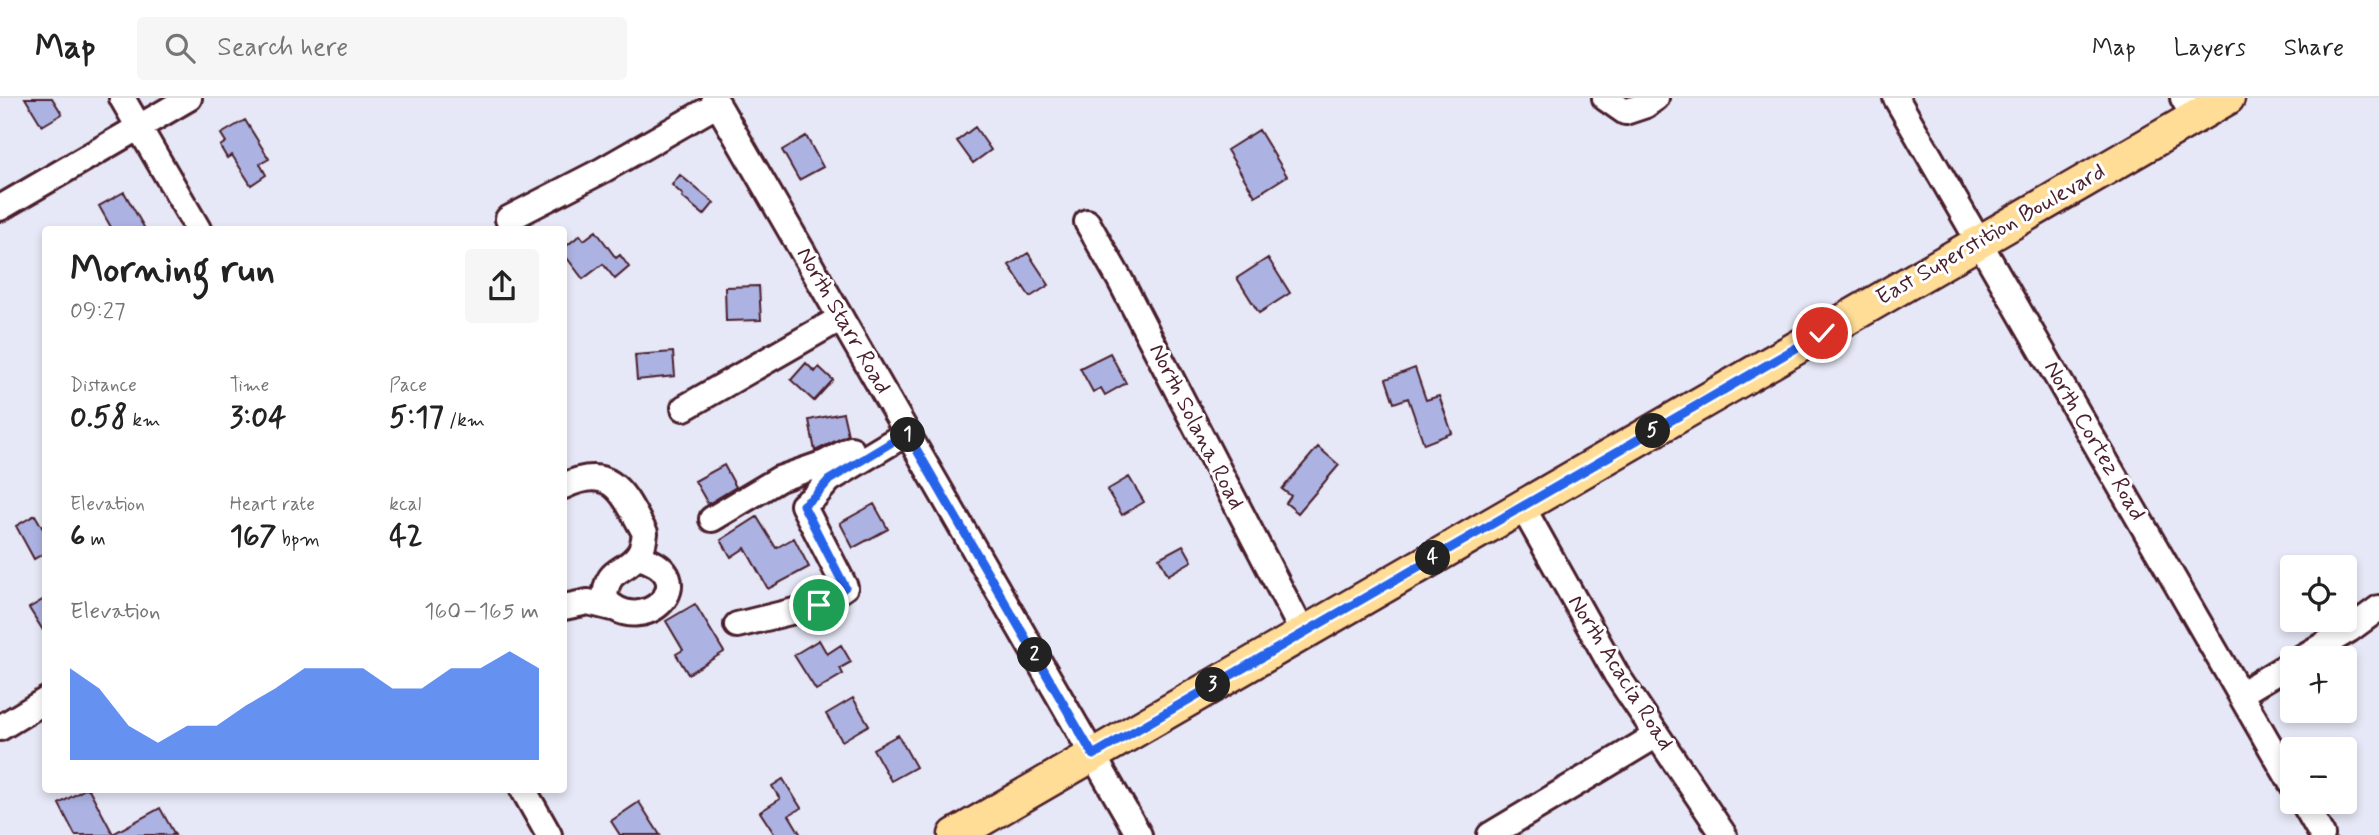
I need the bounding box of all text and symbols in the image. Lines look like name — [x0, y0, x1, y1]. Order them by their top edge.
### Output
search box — [137, 17, 627, 80]
text: Map — [35, 26, 95, 70]
icon: search — [161, 29, 199, 67]
text: Search here — [217, 31, 348, 65]
text: Map — [2092, 33, 2136, 64]
text: Layers — [2174, 33, 2246, 64]
text: Share — [2284, 33, 2344, 64]
street label: East Superstition Boulevard — [1871, 157, 2111, 313]
street label: North Starr Road — [789, 242, 897, 400]
text: Morning run — [70, 246, 275, 295]
button: share — [465, 249, 539, 323]
text: 09:27 — [70, 297, 126, 327]
pin — [1792, 303, 1852, 363]
icon: check — [1803, 314, 1841, 352]
street label: North Solana Road — [1141, 339, 1251, 515]
street label: North Cortez Road — [2036, 356, 2152, 526]
text: Distance — [70, 373, 137, 398]
text: Time — [230, 373, 269, 398]
text: Pace — [389, 373, 427, 398]
text: 0.58 — [70, 398, 127, 437]
text: 3:04 — [230, 398, 286, 437]
text: 5:17 — [389, 398, 444, 437]
text: km — [127, 408, 160, 433]
text: /km — [444, 408, 485, 433]
pin: 5 — [1636, 414, 1670, 448]
pin: 1 — [890, 418, 926, 452]
text: 5 — [1647, 418, 1658, 443]
text: 1 — [903, 422, 912, 447]
text: Elevation — [70, 492, 145, 517]
text: Heart rate — [230, 492, 315, 517]
text: kcal — [389, 492, 421, 517]
text: 6 — [70, 517, 85, 556]
text: 167 — [230, 517, 276, 556]
text: 42 — [389, 517, 423, 556]
text: m — [85, 527, 106, 552]
text: bpm — [276, 527, 320, 552]
pin: 4 — [1416, 540, 1450, 575]
text: 4 — [1427, 545, 1438, 570]
map controls — [2280, 555, 2357, 814]
button: locate — [2280, 555, 2357, 632]
pin — [789, 575, 849, 635]
icon: arrive — [800, 586, 838, 624]
street label: North Acacia Road — [1560, 590, 1680, 756]
text: Elevation — [70, 597, 161, 627]
text: 160–165 m — [424, 597, 539, 627]
pin: 2 — [1018, 638, 1052, 672]
text: 2 — [1030, 642, 1039, 667]
button: + — [2280, 646, 2357, 723]
pin: 3 — [1196, 668, 1230, 702]
text: 3 — [1208, 672, 1217, 697]
button: − — [2280, 737, 2357, 814]

